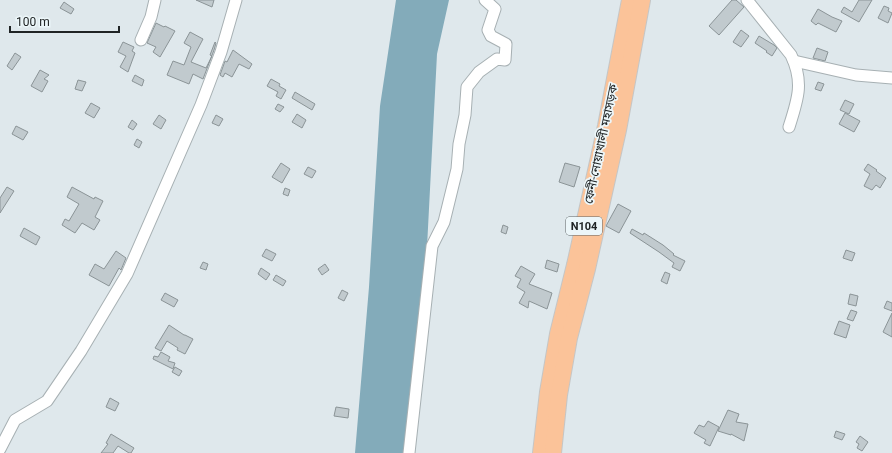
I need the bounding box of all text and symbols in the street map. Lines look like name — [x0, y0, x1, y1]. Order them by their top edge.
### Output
scale bar — [10, 8, 119, 34]
text: 100 m — [16, 15, 50, 29]
street label: ফেনী-নোয়াখালী মহাসড়ক — [580, 82, 621, 205]
road number: N104 — [566, 217, 602, 235]

